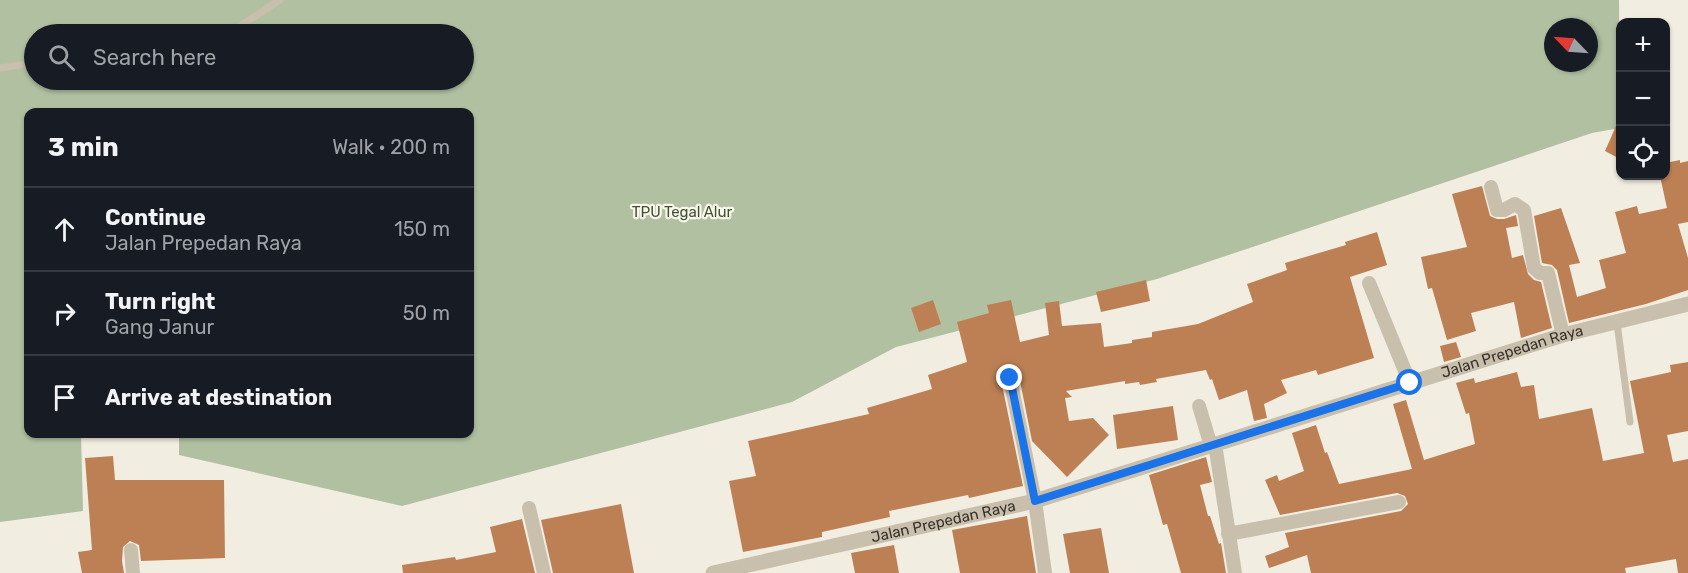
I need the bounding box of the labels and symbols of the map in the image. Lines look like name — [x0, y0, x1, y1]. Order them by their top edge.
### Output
north arrow — [1544, 18, 1598, 72]
park label: TPU Tegal Alur — [632, 203, 732, 221]
street label: Jalan Prepedan Raya — [1439, 321, 1585, 382]
route end — [996, 364, 1022, 390]
route start — [1396, 369, 1422, 395]
street label: Jalan Prepedan Raya — [869, 497, 1017, 546]

